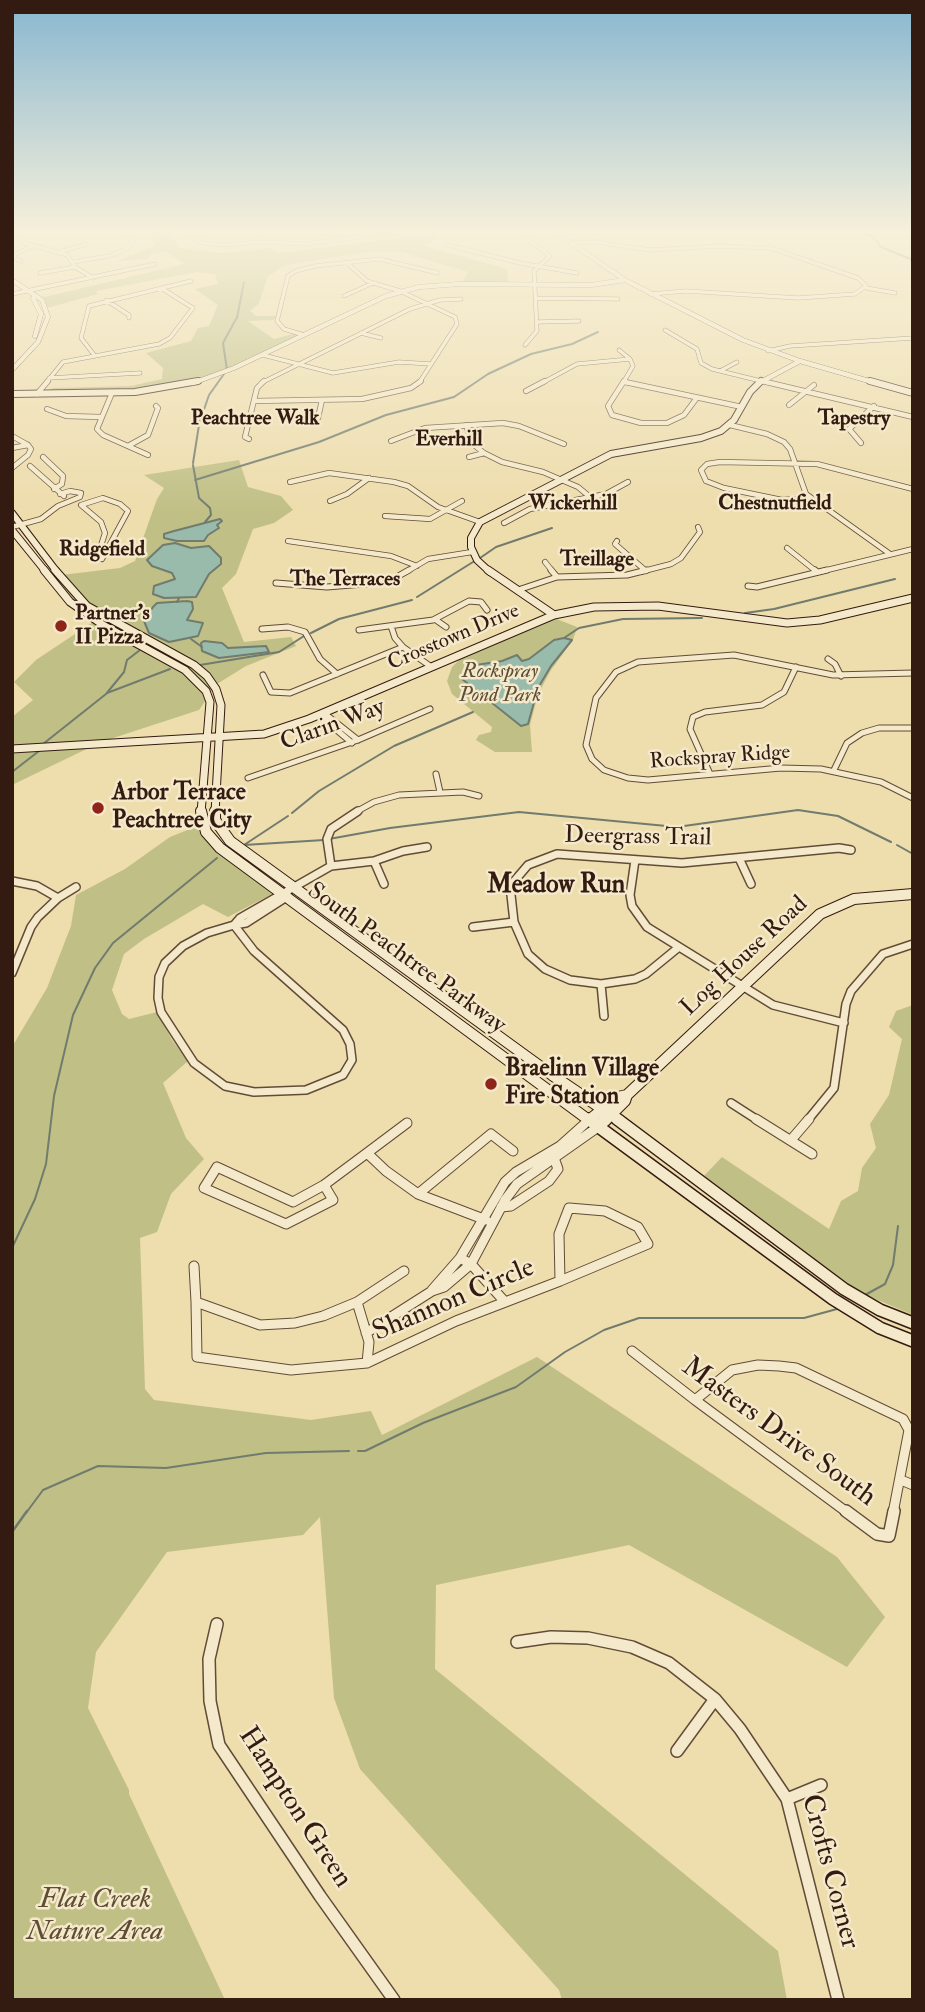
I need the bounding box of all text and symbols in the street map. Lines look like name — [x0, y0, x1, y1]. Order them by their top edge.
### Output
district label: Peachtree Walk — [191, 406, 319, 432]
district label: Tapestry — [818, 406, 890, 432]
district label: Everhill — [415, 427, 483, 453]
district label: Wickerhill — [529, 491, 617, 517]
district label: Chestnutfield — [718, 491, 832, 517]
district label: Ridgefield — [59, 537, 145, 563]
district label: Treillage — [560, 547, 634, 573]
district label: The Terraces — [290, 567, 400, 593]
street label: Crosstown Drive — [384, 599, 524, 677]
place label: Partner's II Pizza — [75, 601, 150, 651]
marker: Partner's II Pizza — [53, 618, 69, 634]
park label: Rockspray Pond Park — [459, 659, 541, 709]
street label: Clarin Way — [277, 694, 389, 758]
street label: Rockspray Ridge — [649, 741, 791, 775]
place label: Arbor Terrace Peachtree City — [112, 780, 251, 836]
marker: Arbor Terrace Peachtree City — [90, 800, 106, 816]
street label: Deergrass Trail — [564, 822, 712, 854]
district label: Meadow Run — [487, 870, 625, 902]
street label: South Peachtree Parkway — [301, 877, 511, 1041]
street label: Log House Road — [676, 891, 814, 1023]
place label: Braelinn Village Fire Station — [505, 1056, 659, 1112]
marker: Braelinn Village Fire Station — [483, 1076, 499, 1092]
street label: Shannon Circle — [368, 1252, 540, 1350]
street label: Masters Drive South — [674, 1351, 882, 1515]
street label: Hampton Green — [230, 1721, 358, 1895]
street label: Crofts Corner — [792, 1791, 866, 1953]
park label: Flat Creek Nature Area — [27, 1884, 163, 1950]

